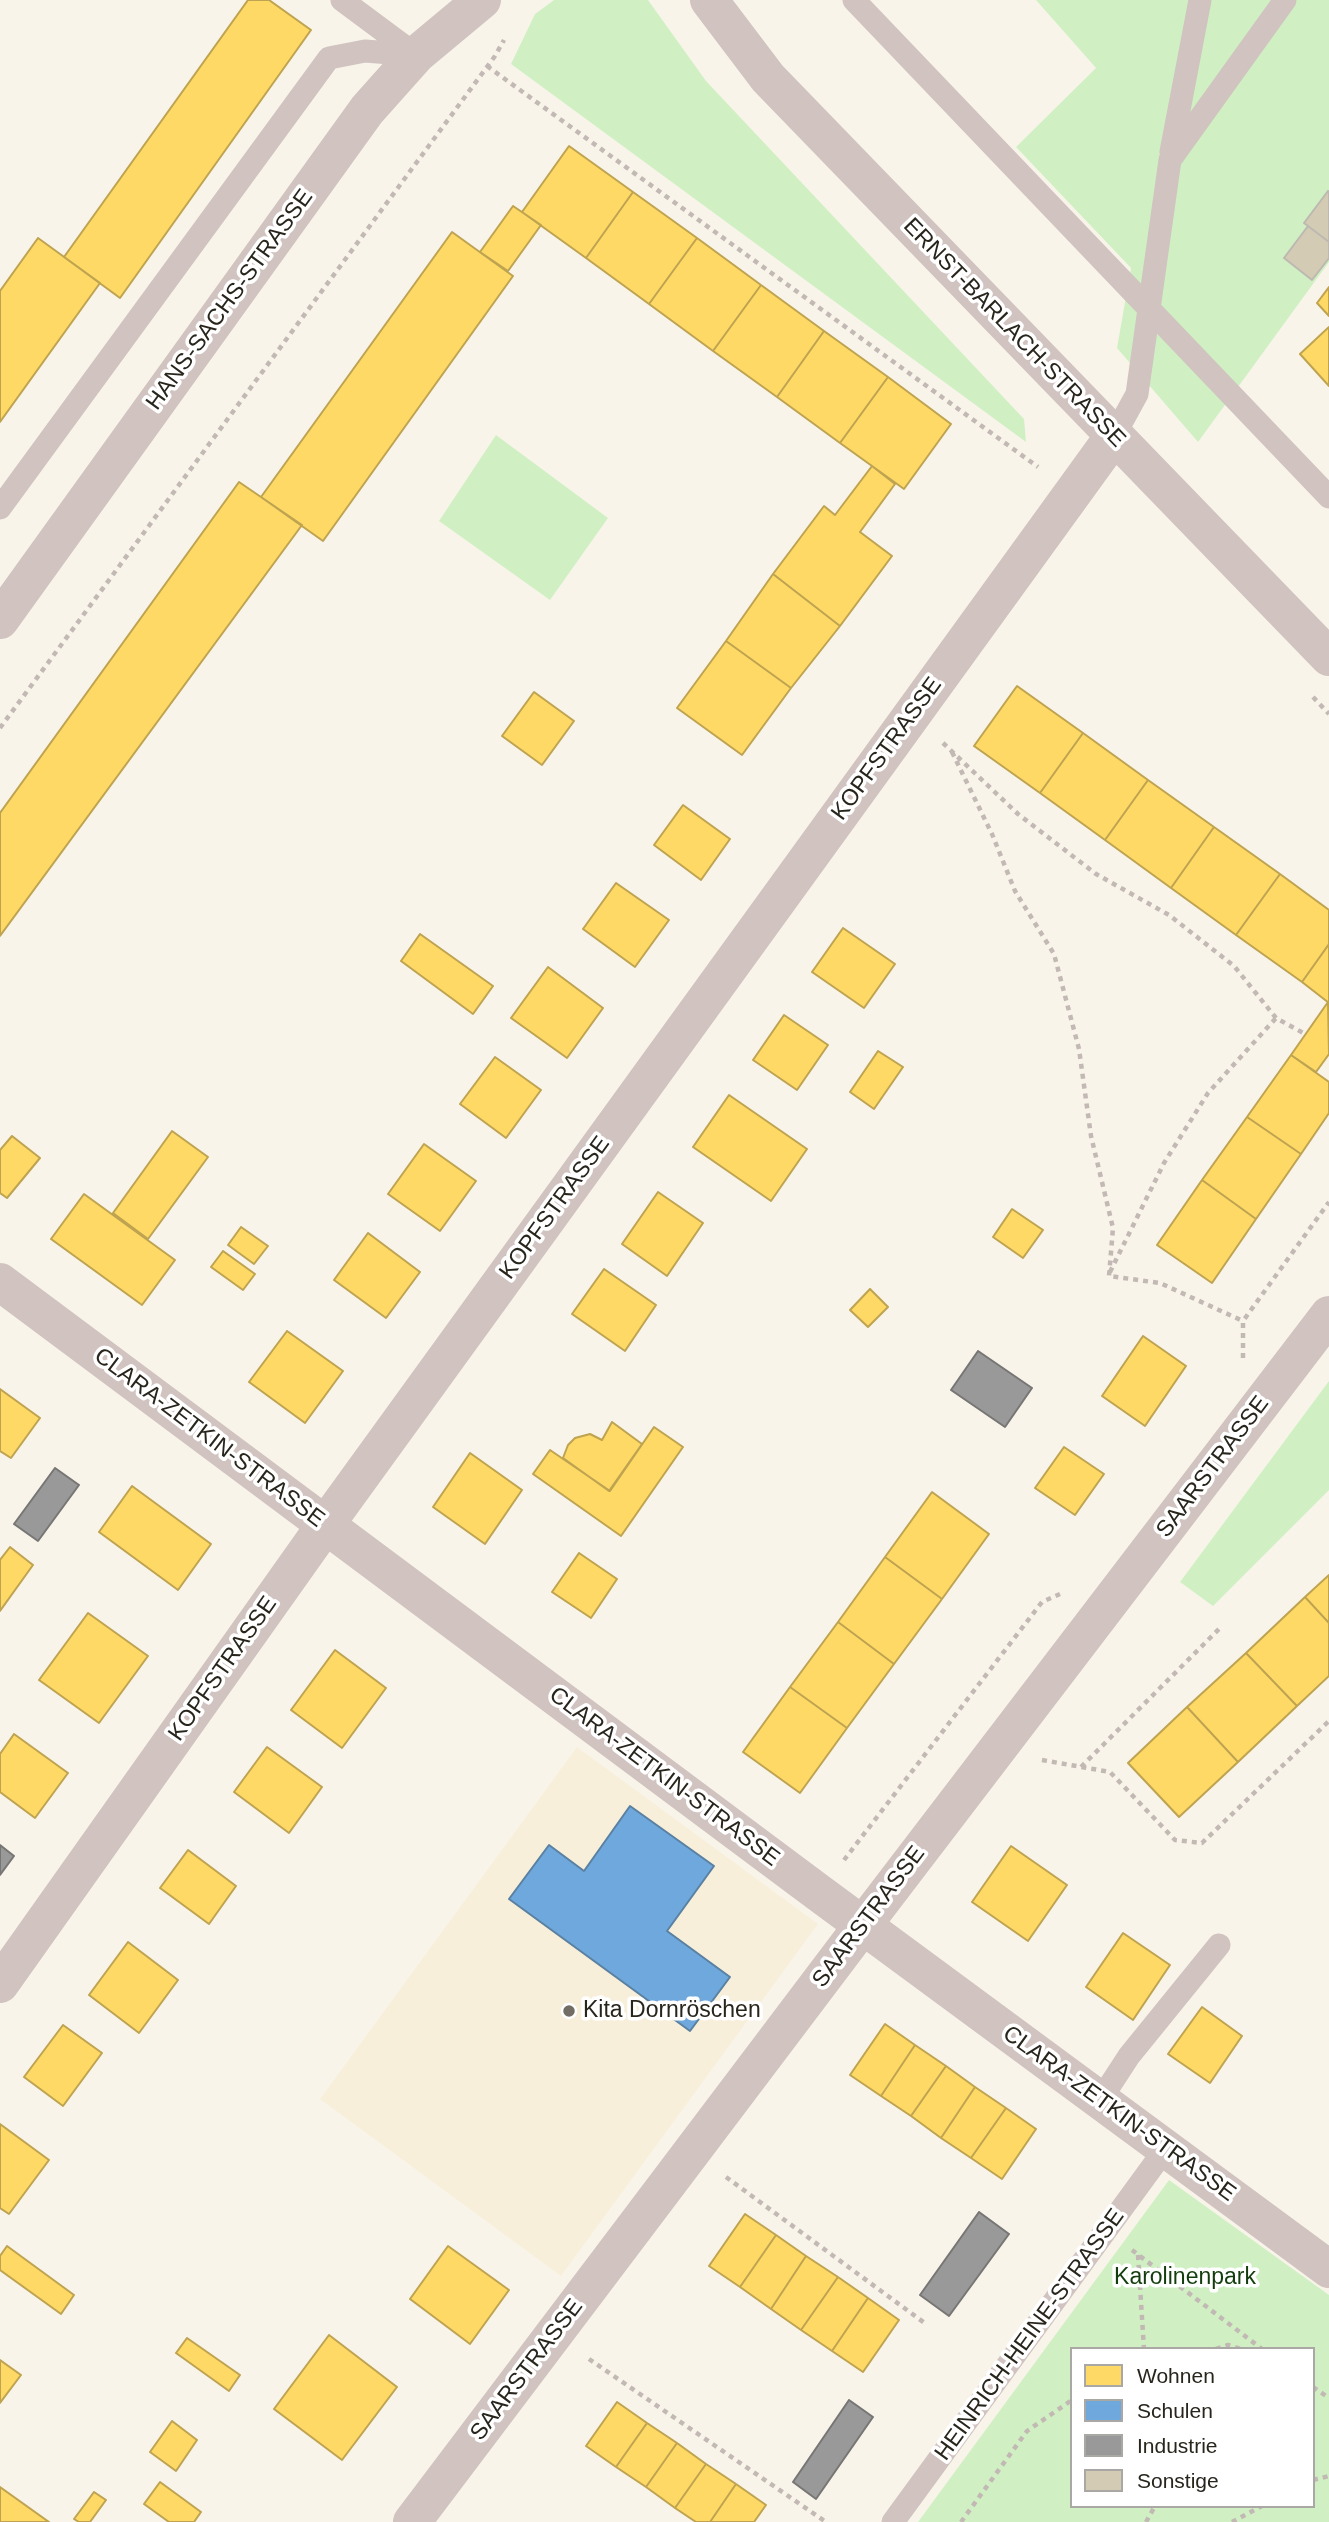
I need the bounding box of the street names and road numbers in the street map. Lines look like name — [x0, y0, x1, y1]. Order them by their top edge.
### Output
street label: HANS-SACHS-STRASSE — [141, 184, 319, 416]
street label: ERNST-BARLACH-STRASSE — [897, 213, 1131, 453]
street label: KOPFSTRASSE — [826, 672, 948, 826]
street label: KOPFSTRASSE — [494, 1131, 616, 1285]
street label: CLARA-ZETKIN-STRASSE — [88, 1342, 330, 1534]
street label: SAARSTRASSE — [1151, 1391, 1275, 1543]
street label: KOPFSTRASSE — [163, 1591, 283, 1747]
street label: CLARA-ZETKIN-STRASSE — [543, 1681, 785, 1873]
street label: SAARSTRASSE — [807, 1841, 931, 1993]
street label: CLARA-ZETKIN-STRASSE — [997, 2020, 1241, 2208]
street label: HEINRICH-HEINE-STRASSE — [929, 2204, 1131, 2466]
street label: SAARSTRASSE — [465, 2294, 589, 2446]

